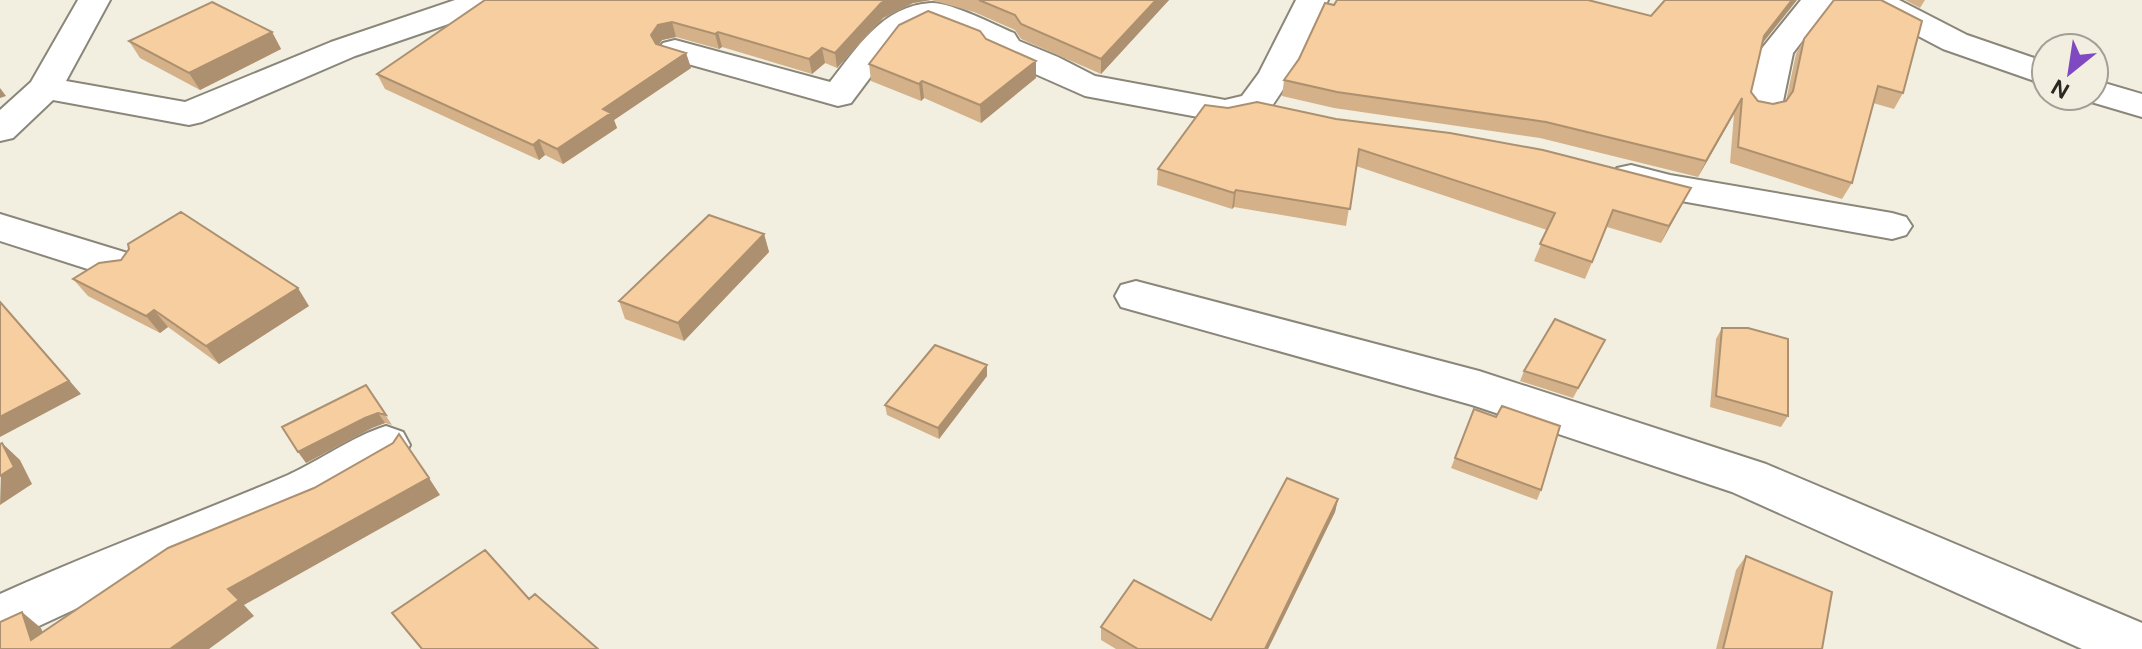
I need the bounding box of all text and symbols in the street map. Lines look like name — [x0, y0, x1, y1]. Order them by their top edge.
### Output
north arrow — [2030, 32, 2110, 112]
text: N — [2046, 72, 2074, 105]

